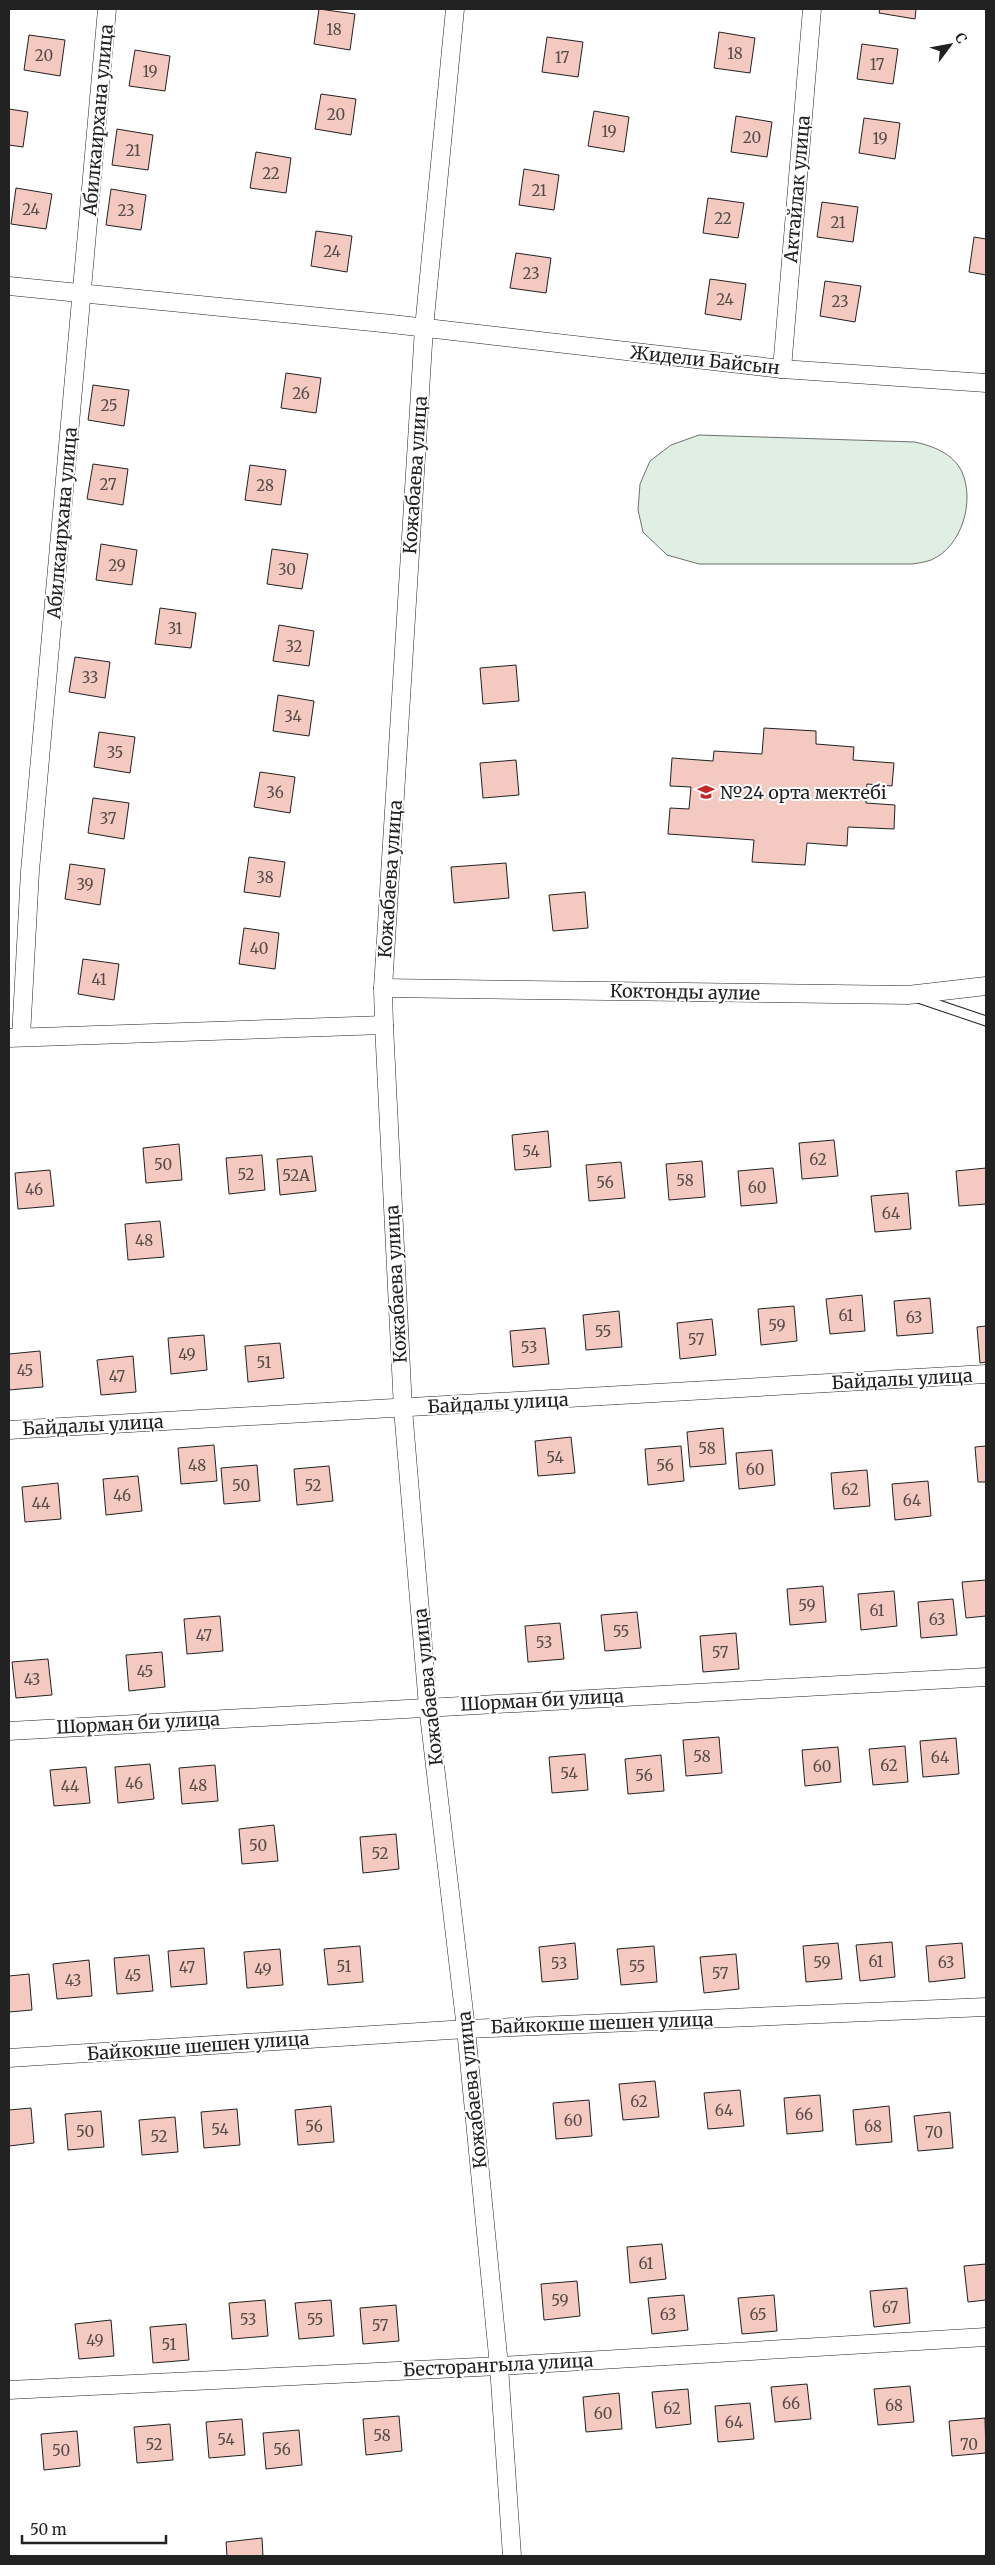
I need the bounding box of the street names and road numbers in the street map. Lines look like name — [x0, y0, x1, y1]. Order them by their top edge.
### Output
street label: Абилкаирхана улица — [78, 23, 118, 218]
street label: Актайлак улица — [779, 114, 815, 265]
street label: Жидели Байсын — [629, 341, 781, 379]
street label: Кожабаева улица — [398, 395, 432, 555]
street label: Абилкаирхана улица — [42, 426, 82, 621]
street label: Кожабаева улица — [373, 799, 407, 959]
street label: Коктонды аулие — [610, 979, 760, 1005]
street label: Кожабаева улица — [380, 1204, 412, 1364]
street label: Байдалы улица — [831, 1364, 974, 1394]
street label: Байдалы улица — [427, 1388, 570, 1418]
street label: Байдалы улица — [22, 1410, 165, 1440]
street label: Кожабаева улица — [408, 1607, 448, 1767]
street label: Шорман би улица — [460, 1684, 625, 1716]
street label: Шорман би улица — [56, 1707, 221, 1739]
street label: Байкокше шешен улица — [490, 2008, 714, 2038]
street label: Кожабаева улица — [452, 2010, 492, 2170]
street label: Байкокше шешен улица — [86, 2027, 310, 2065]
street label: Бесторангыла улица — [402, 2349, 594, 2381]

